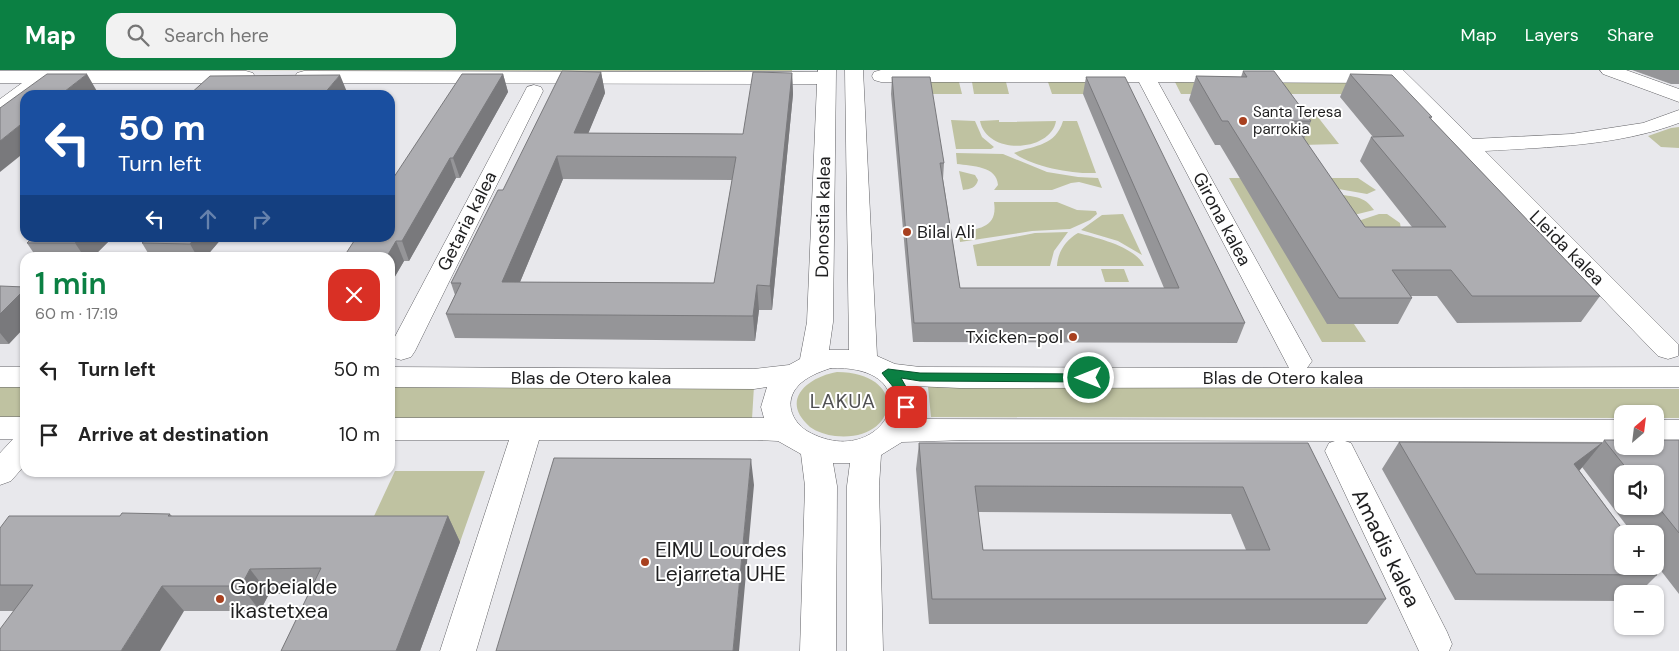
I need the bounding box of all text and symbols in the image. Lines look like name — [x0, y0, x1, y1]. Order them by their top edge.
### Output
search box — [106, 13, 456, 58]
text: Map — [25, 20, 76, 51]
icon: search — [124, 21, 152, 49]
text: Search here — [164, 23, 269, 48]
text: Map — [1461, 23, 1497, 47]
text: Layers — [1525, 23, 1579, 47]
text: Share — [1607, 23, 1654, 47]
place label: Santa Teresa parrokia — [1253, 102, 1342, 139]
text: 50 m — [118, 105, 206, 151]
icon: left — [35, 110, 100, 175]
marker: Santa Teresa parrokia — [1237, 115, 1249, 127]
text: Turn left — [118, 149, 202, 178]
street label: Donostia kalea — [810, 156, 836, 278]
street label: Getaria kalea — [432, 167, 502, 275]
street label: Girona kalea — [1187, 168, 1257, 270]
icon: left — [141, 205, 169, 233]
icon: ahead — [194, 205, 222, 233]
icon: right — [247, 205, 275, 233]
street label: Lleida kalea — [1524, 205, 1610, 291]
place label: Bilal Ali — [917, 220, 975, 244]
marker: Bilal Ali — [901, 226, 913, 238]
text: 1 min — [35, 264, 107, 303]
button: close — [328, 269, 380, 321]
text: 60 m · 17:19 — [35, 303, 118, 324]
place label: Txicken-pol — [966, 325, 1063, 349]
marker: Txicken-pol — [1067, 331, 1079, 343]
position arrow — [1062, 351, 1114, 403]
icon: left — [35, 356, 63, 384]
text: Turn left — [78, 357, 156, 382]
text: 50 m — [333, 357, 380, 382]
street label: Blas de Otero kalea — [511, 366, 671, 390]
street label: Blas de Otero kalea — [1203, 366, 1363, 390]
pin — [885, 386, 927, 428]
district label: LAKUA — [810, 388, 876, 414]
icon: arrive — [892, 393, 920, 421]
north arrow — [1614, 405, 1664, 455]
map controls — [1614, 405, 1664, 635]
icon: arrive — [35, 421, 63, 449]
text: Arrive at destination — [78, 422, 269, 447]
text: 10 m — [339, 422, 380, 447]
button: sound — [1614, 465, 1664, 515]
street label: Amadis kalea — [1345, 484, 1427, 612]
button: + — [1614, 525, 1664, 575]
place label: EIMU Lourdes Lejarreta UHE — [655, 536, 787, 588]
marker: EIMU Lourdes Lejarreta UHE — [639, 556, 651, 568]
place label: Gorbeialde ikastetxea — [230, 573, 338, 625]
button: − — [1614, 585, 1664, 635]
marker: Gorbeialde ikastetxea — [214, 593, 226, 605]

